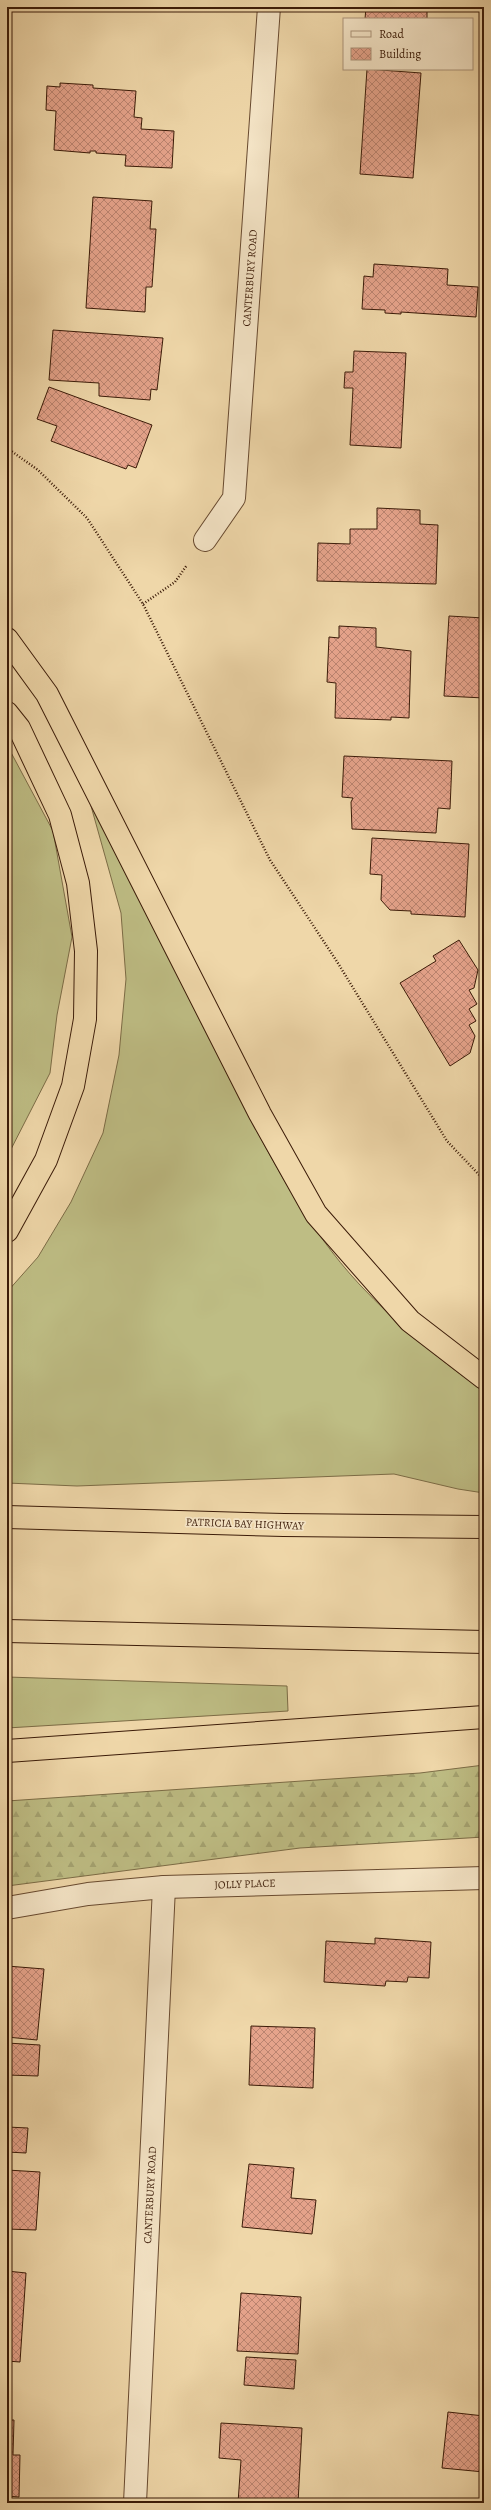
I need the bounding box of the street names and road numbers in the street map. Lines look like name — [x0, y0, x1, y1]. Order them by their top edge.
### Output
street label: CANTERBURY ROAD — [239, 229, 261, 327]
street label: PATRICIA BAY HIGHWAY — [186, 1514, 305, 1534]
street label: JOLLY PLACE — [214, 1875, 276, 1893]
street label: CANTERBURY ROAD — [140, 2146, 160, 2244]

